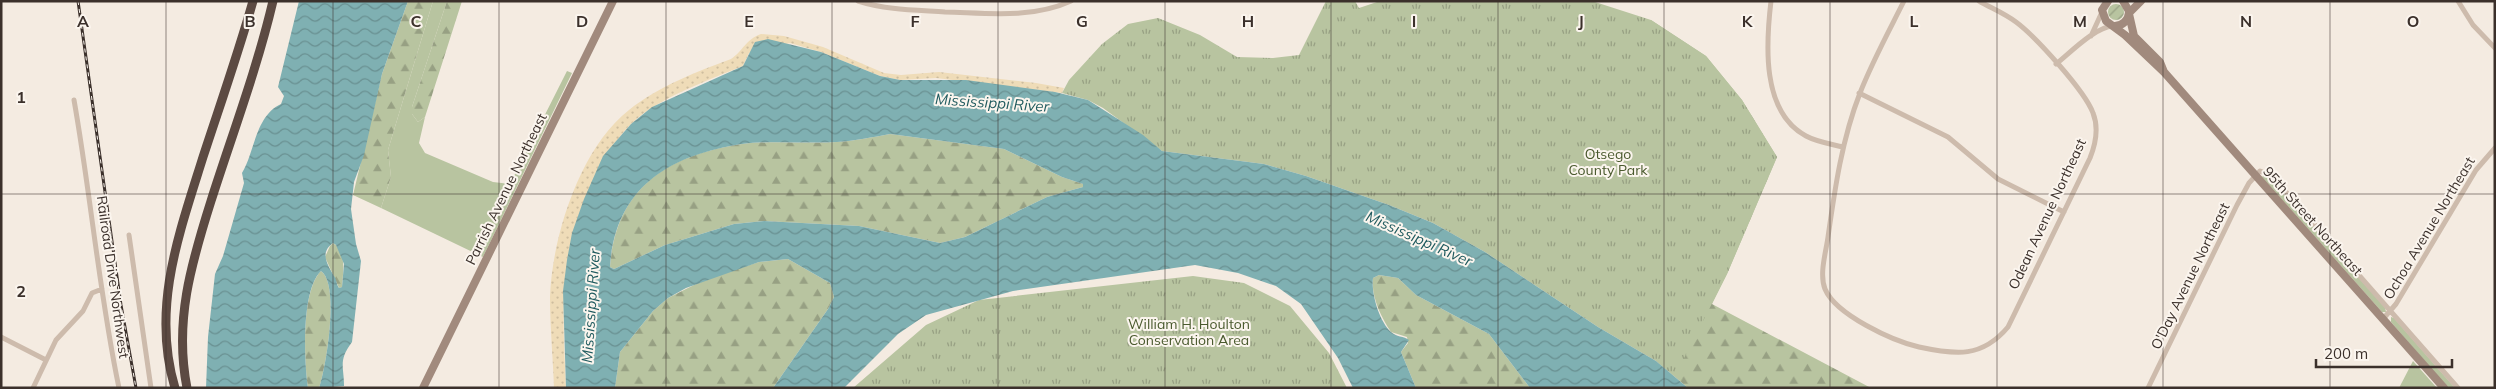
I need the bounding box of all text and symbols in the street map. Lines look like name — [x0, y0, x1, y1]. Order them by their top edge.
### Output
text: A — [77, 11, 89, 31]
text: B — [244, 11, 256, 31]
text: C — [411, 11, 422, 31]
text: D — [576, 11, 588, 31]
text: E — [744, 11, 754, 31]
text: F — [910, 11, 920, 31]
text: G — [1076, 11, 1088, 31]
text: H — [1242, 11, 1254, 31]
text: I — [1412, 11, 1416, 31]
text: J — [1578, 11, 1584, 31]
text: K — [1742, 11, 1754, 31]
text: L — [1910, 11, 1919, 31]
text: M — [2073, 11, 2087, 31]
text: N — [2240, 11, 2252, 31]
text: O — [2407, 11, 2419, 31]
text: 1 — [16, 87, 26, 107]
water label: Mississippi River — [934, 89, 1050, 116]
street label: Parrish Avenue Northeast — [461, 110, 551, 268]
street label: Odean Avenue Northeast — [2004, 136, 2090, 292]
park label: Otsego County Park — [1569, 145, 1648, 179]
street label: Ochoa Avenue Northeast — [2379, 153, 2479, 303]
street label: 95th Street Northeast — [2259, 163, 2367, 279]
street label: Railroad Drive Northwest — [93, 195, 133, 360]
street label: O'Day Avenue Northeast — [2147, 200, 2233, 352]
water label: Mississippi River — [1363, 207, 1476, 271]
water label: Mississippi River — [577, 248, 604, 364]
text: 2 — [16, 281, 26, 301]
park label: William H. Houlton Conservation Area — [1128, 315, 1250, 349]
scale bar — [2316, 336, 2452, 368]
text: 200 m — [2324, 344, 2368, 363]

